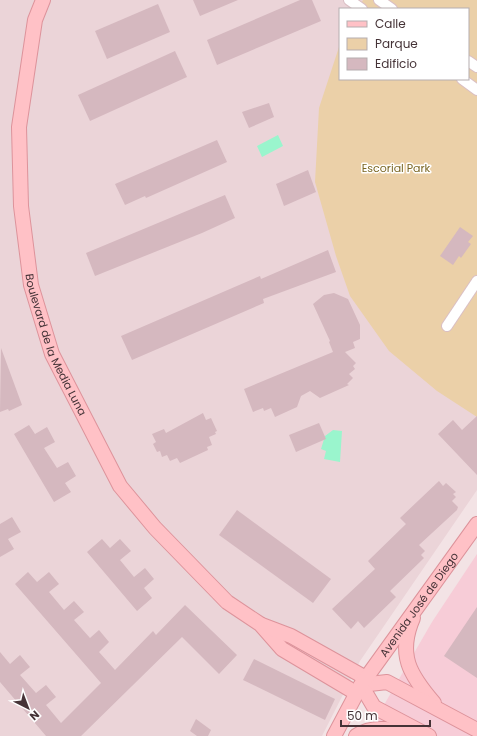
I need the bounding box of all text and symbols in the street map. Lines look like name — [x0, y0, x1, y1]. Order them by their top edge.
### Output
legend — [339, 8, 469, 80]
text: Calle — [375, 15, 406, 32]
text: Parque — [375, 35, 418, 52]
text: Edificio — [375, 55, 417, 72]
park label: Escorial Park — [362, 160, 431, 176]
street label: Boulevard de la Media Luna — [22, 273, 90, 419]
street label: Avenida José de Diego — [376, 549, 462, 660]
north arrow — [8, 688, 48, 728]
scale bar — [341, 702, 430, 728]
text: N — [26, 707, 43, 724]
text: 50 m — [347, 707, 378, 724]

